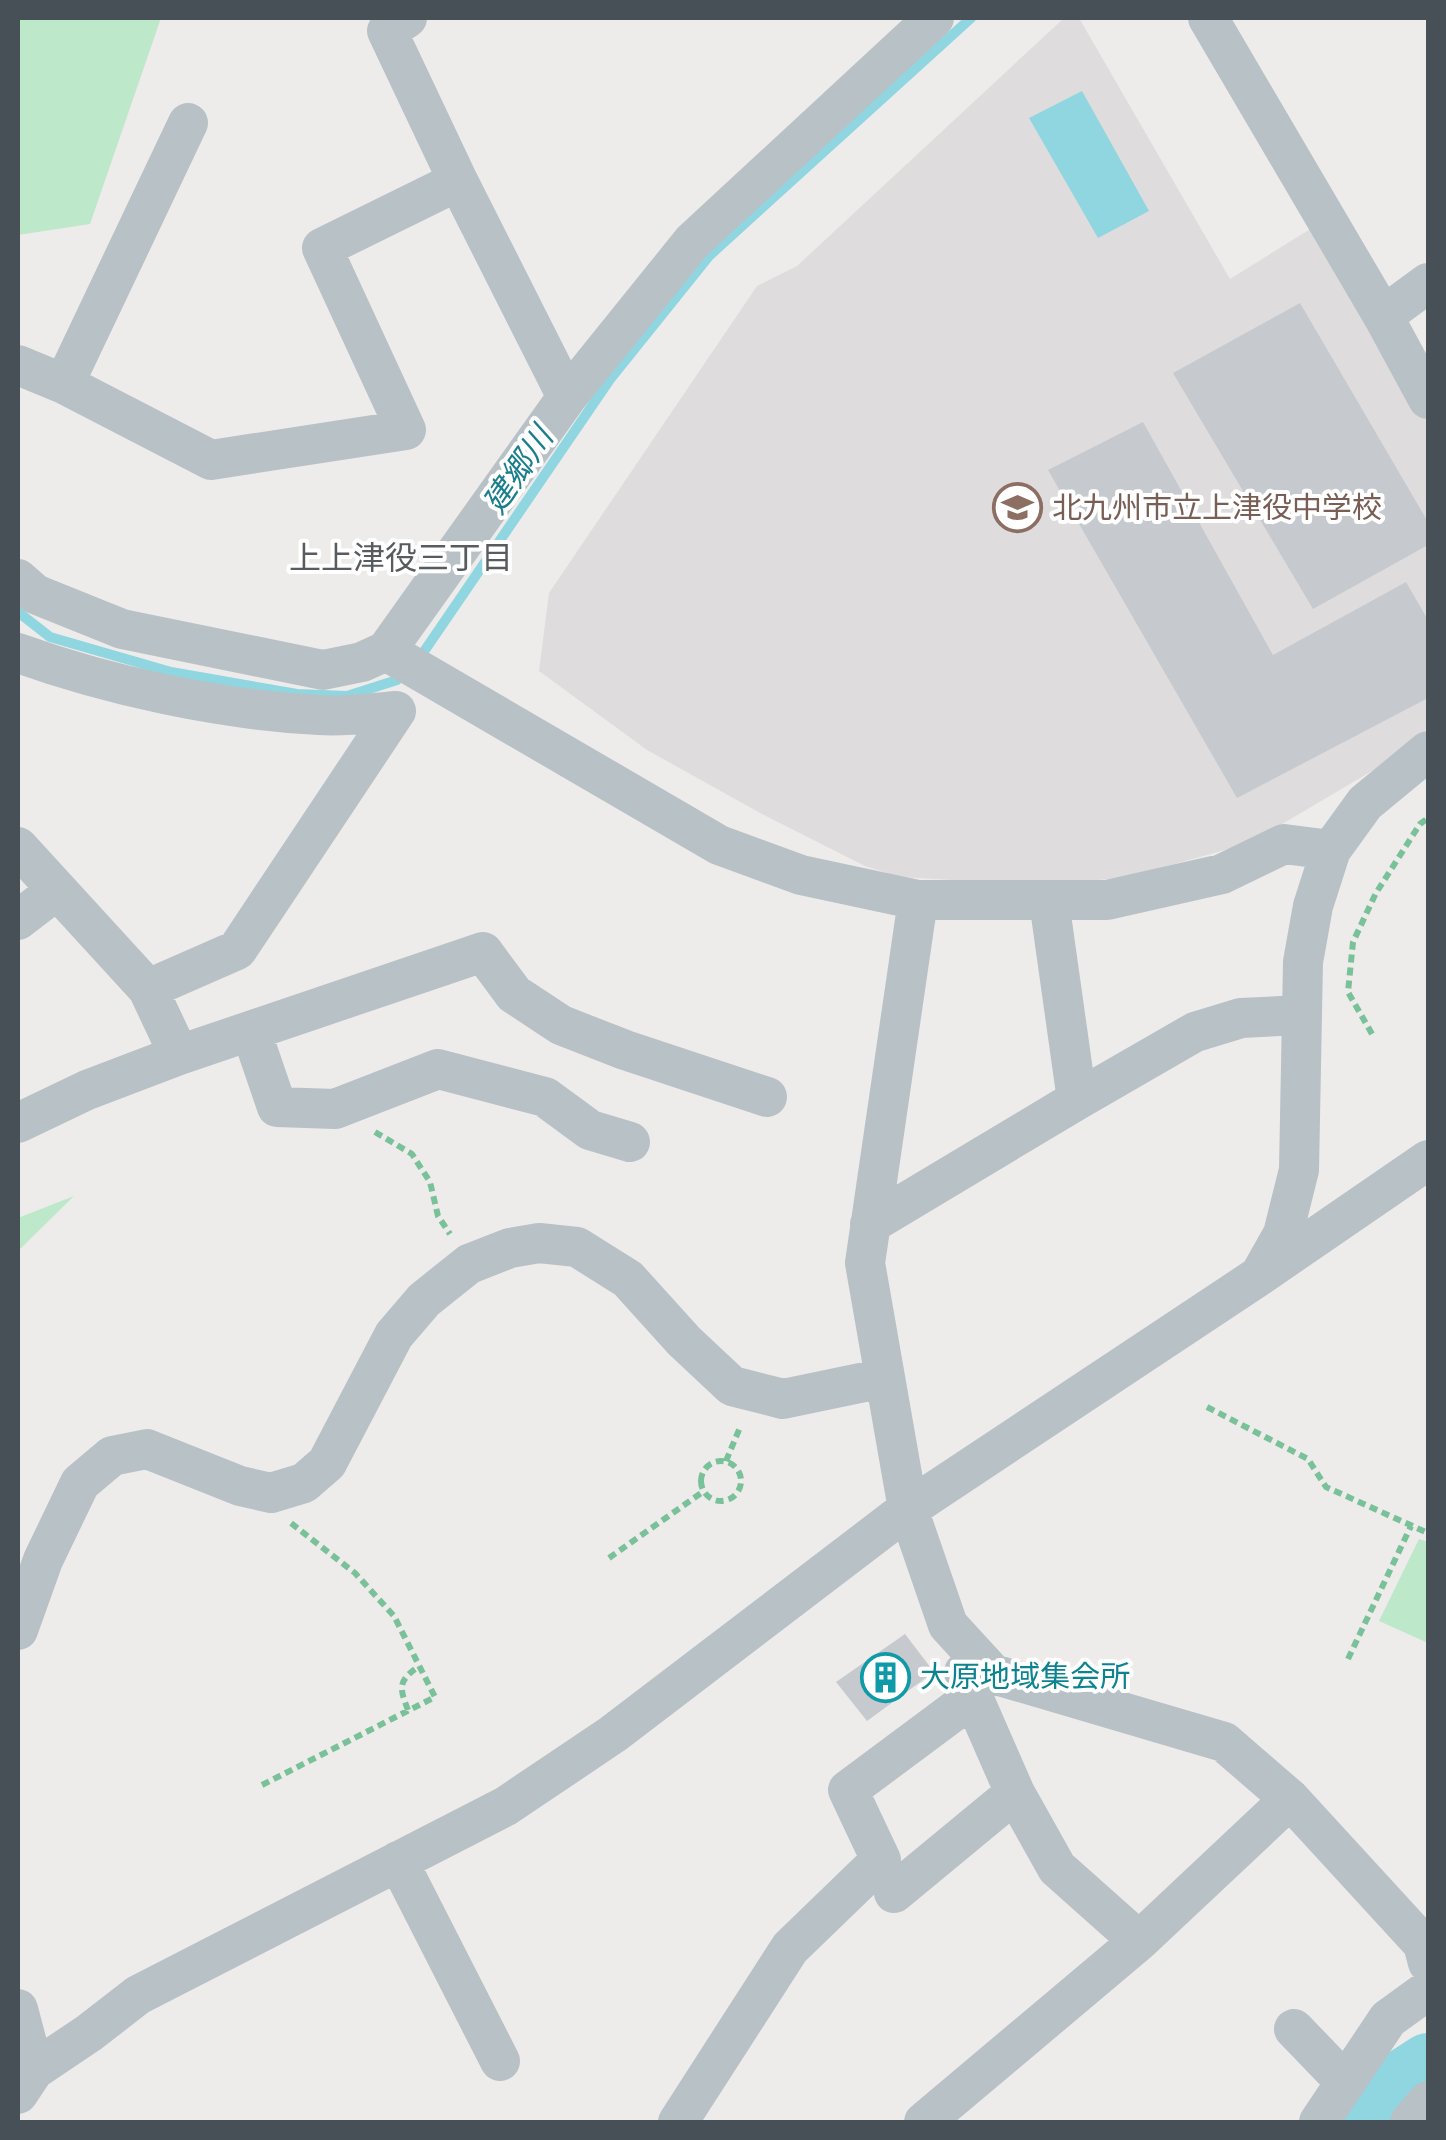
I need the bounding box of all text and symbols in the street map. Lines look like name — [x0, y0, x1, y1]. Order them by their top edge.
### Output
water label: 建郷川 — [475, 417, 562, 520]
school or university icon: 北九州市立上津役中学校 — [991, 482, 1043, 534]
place label: 北九州市立上津役中学校 — [1052, 489, 1382, 526]
district label: 上上津役三丁目 — [289, 539, 513, 577]
building icon: 大原地域集会所 — [859, 1651, 911, 1703]
place label: 大原地域集会所 — [920, 1658, 1130, 1695]

